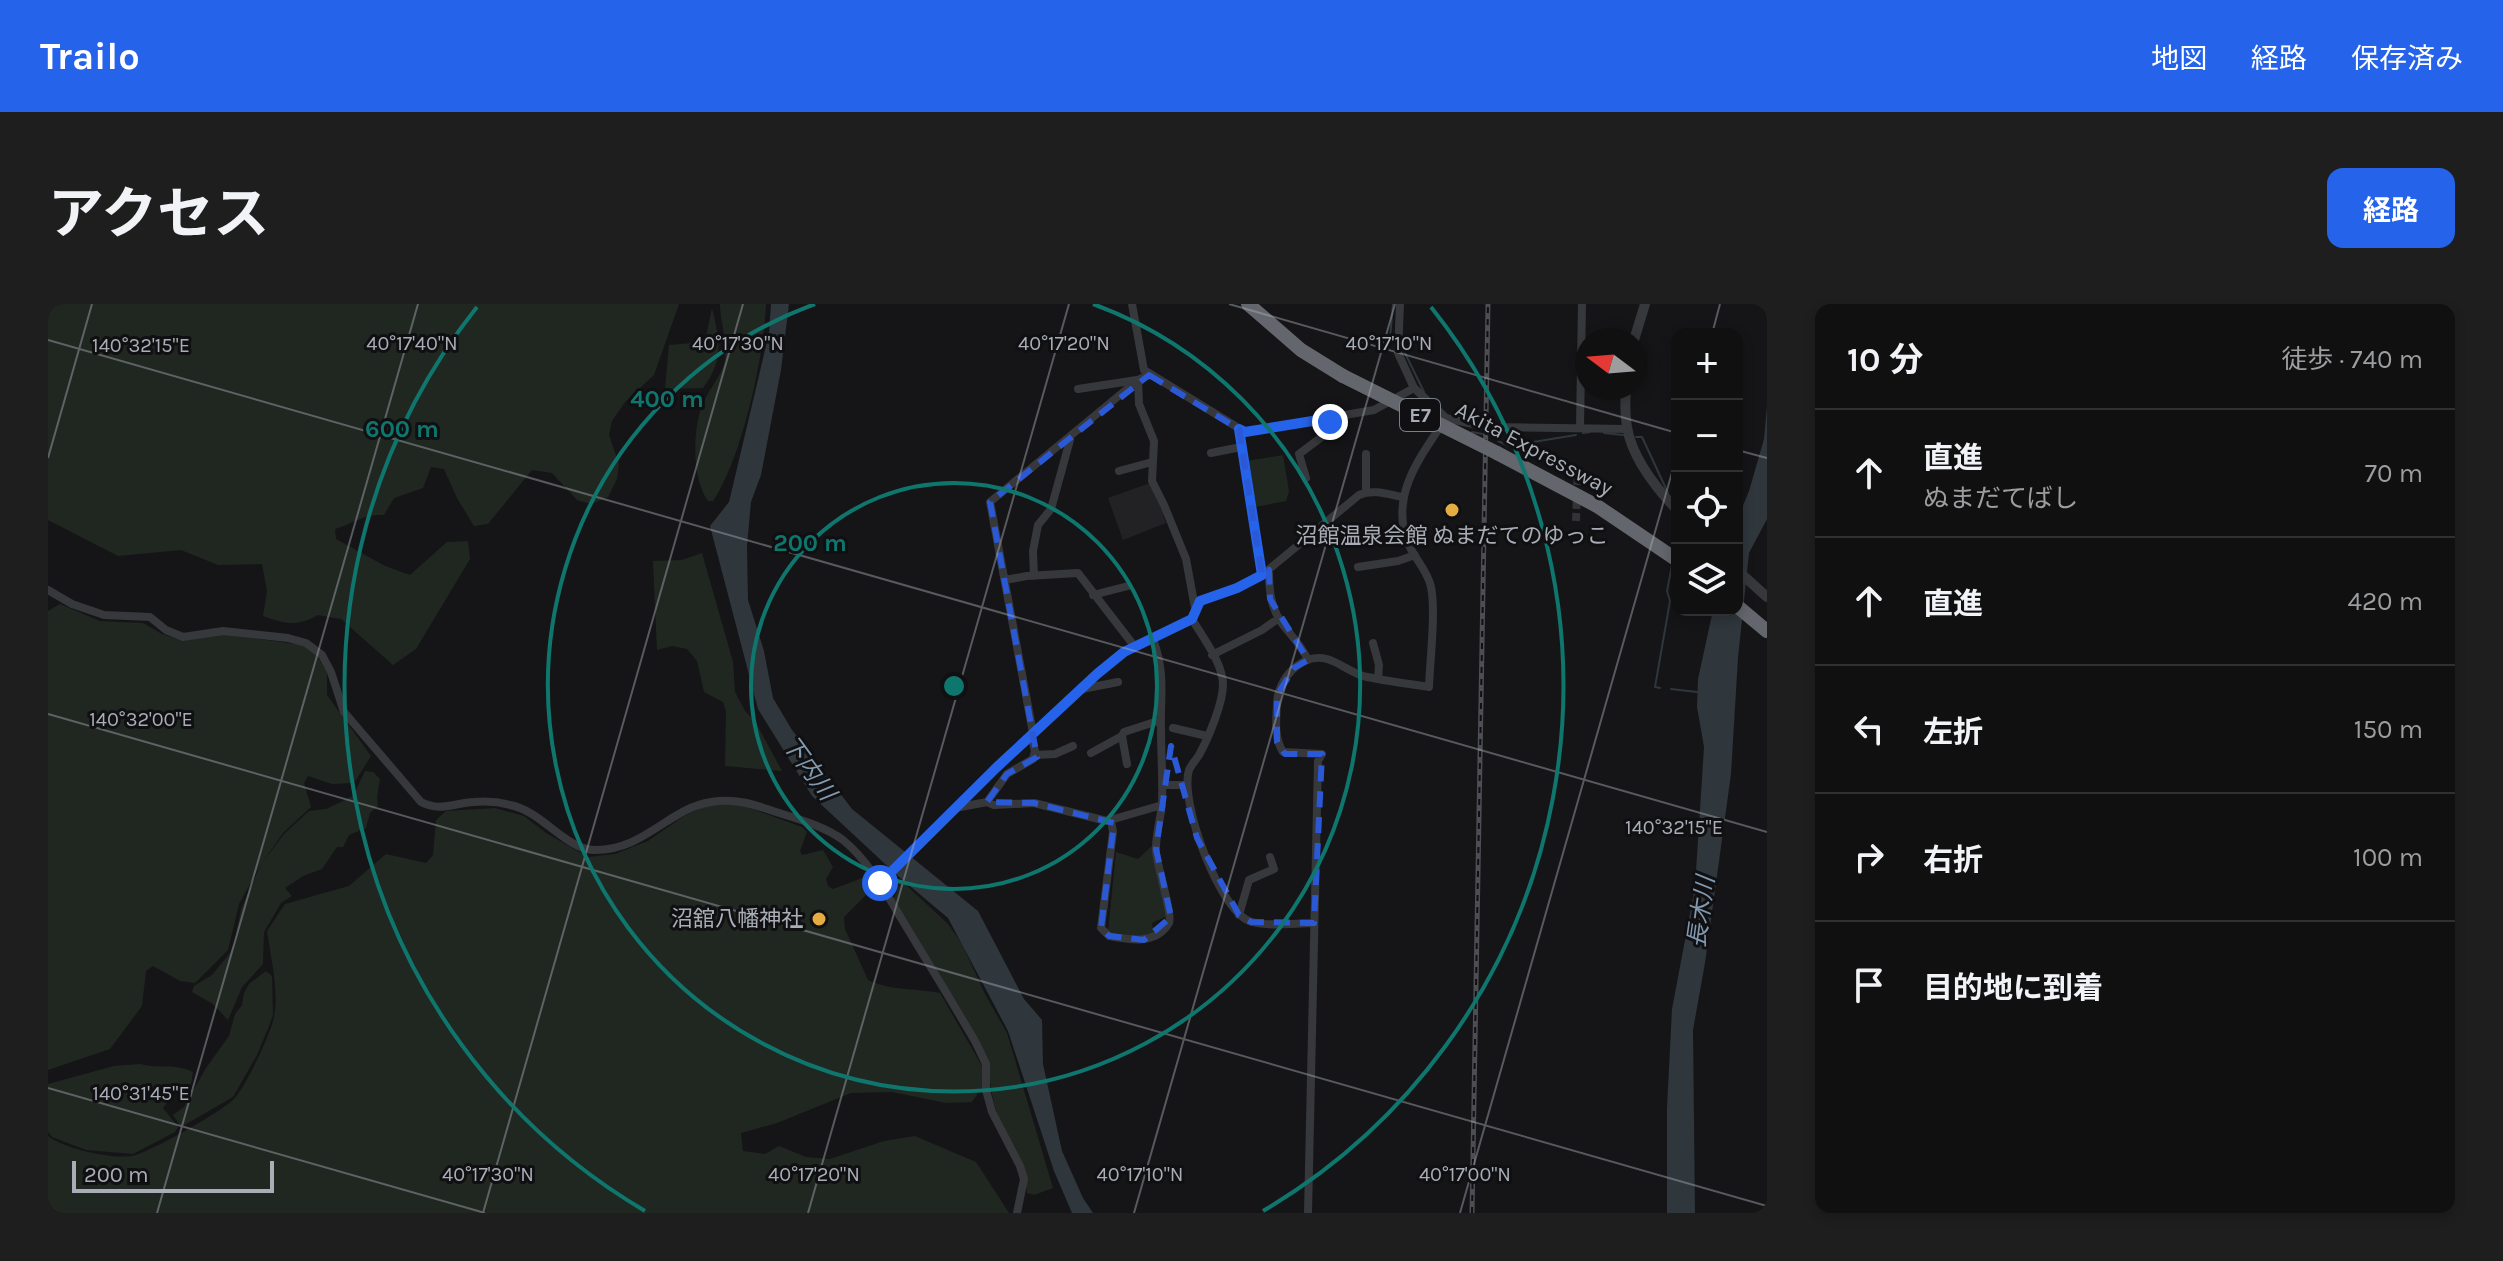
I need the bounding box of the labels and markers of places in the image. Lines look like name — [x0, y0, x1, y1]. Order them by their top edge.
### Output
marker: 沼館温泉会館 ぬまだてのゆっこ — [1443, 501, 1461, 519]
place label: 沼館温泉会館 ぬまだてのゆっこ — [1295, 523, 1609, 549]
centre of rings — [940, 672, 968, 700]
place label: 沼舘八幡神社 — [671, 906, 803, 932]
marker: 沼舘八幡神社 — [810, 910, 828, 928]

